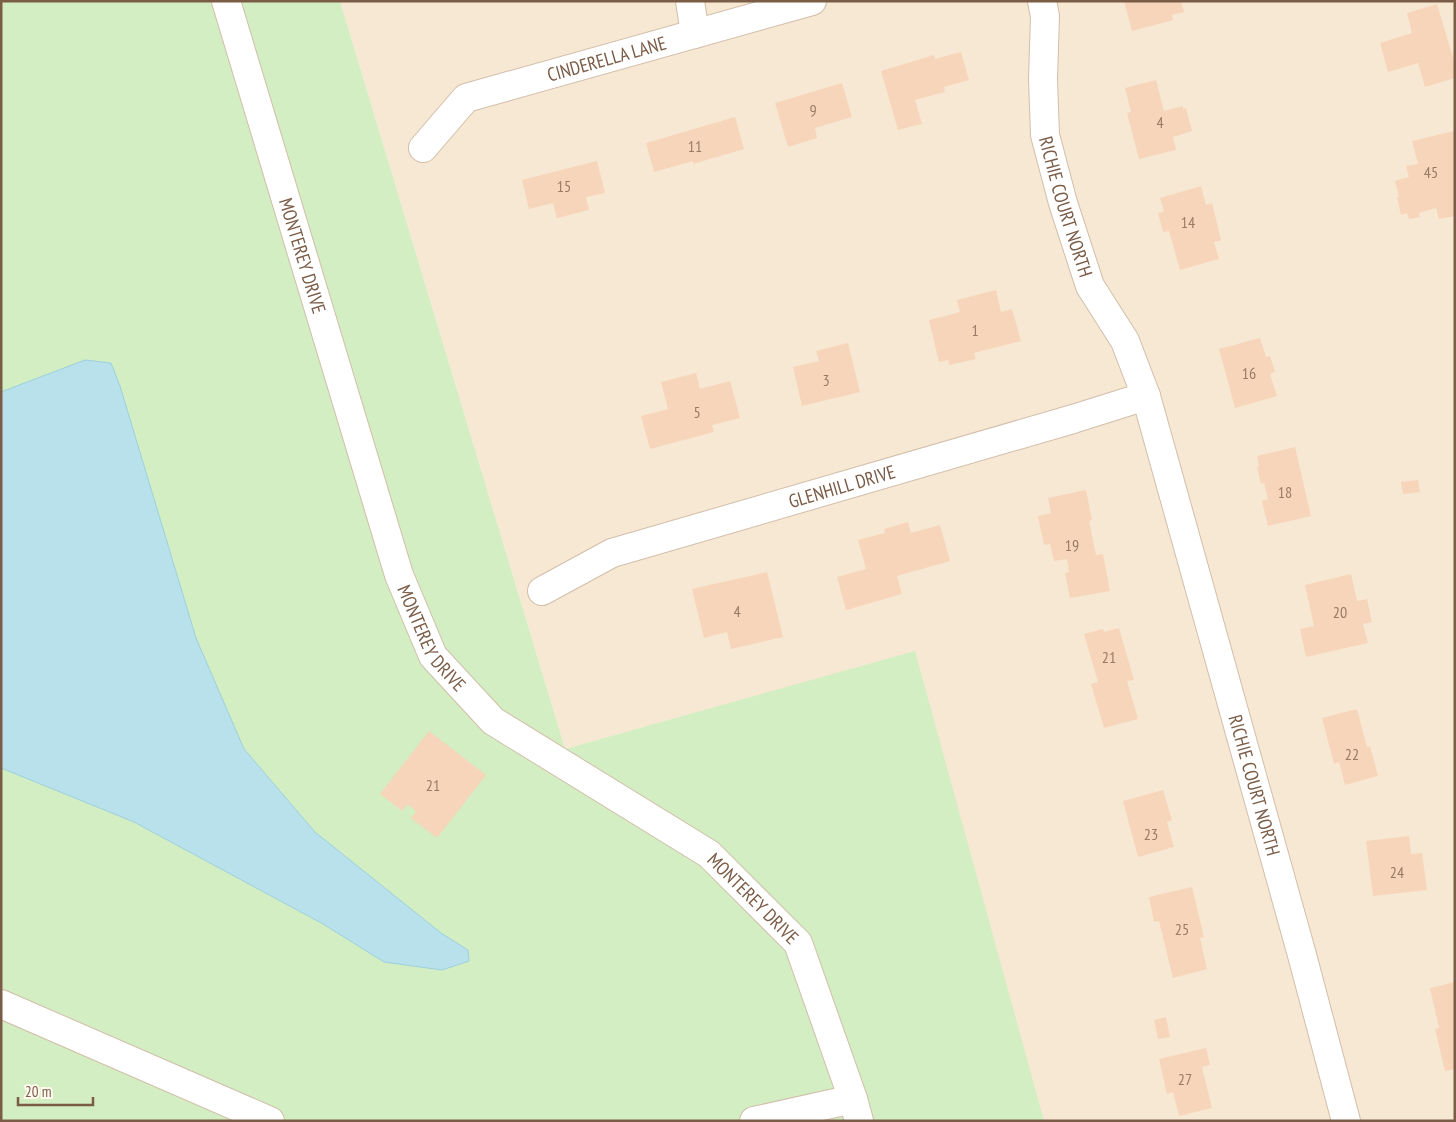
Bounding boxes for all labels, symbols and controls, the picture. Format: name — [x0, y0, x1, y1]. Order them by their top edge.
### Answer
street label: CINDERELLA LANE — [544, 30, 669, 87]
house number: 9 — [809, 100, 817, 120]
house number: 4 — [1156, 112, 1164, 132]
street label: RICHIE COURT NORTH — [1034, 134, 1098, 280]
house number: 11 — [688, 136, 702, 156]
house number: 45 — [1424, 162, 1438, 182]
house number: 15 — [557, 176, 571, 196]
street label: MONTEREY DRIVE — [274, 195, 331, 316]
house number: 14 — [1181, 212, 1195, 232]
house number: 1 — [971, 320, 979, 340]
house number: 16 — [1242, 363, 1256, 383]
house number: 3 — [822, 370, 830, 390]
house number: 5 — [693, 402, 701, 422]
street label: GLENHILL DRIVE — [786, 459, 898, 513]
house number: 18 — [1278, 482, 1292, 502]
house number: 19 — [1065, 535, 1079, 555]
street label: MONTEREY DRIVE — [392, 581, 471, 696]
house number: 4 — [733, 601, 741, 621]
house number: 20 — [1333, 602, 1347, 622]
house number: 21 — [1102, 647, 1116, 667]
street label: RICHIE COURT NORTH — [1223, 712, 1286, 858]
house number: 22 — [1345, 744, 1359, 764]
house number: 21 — [426, 775, 440, 795]
house number: 23 — [1144, 824, 1158, 844]
street label: MONTEREY DRIVE — [702, 847, 804, 949]
house number: 24 — [1390, 862, 1404, 882]
house number: 25 — [1175, 919, 1189, 939]
house number: 27 — [1178, 1069, 1192, 1089]
scale bar — [18, 1074, 92, 1106]
text: 20 m — [25, 1082, 51, 1101]

